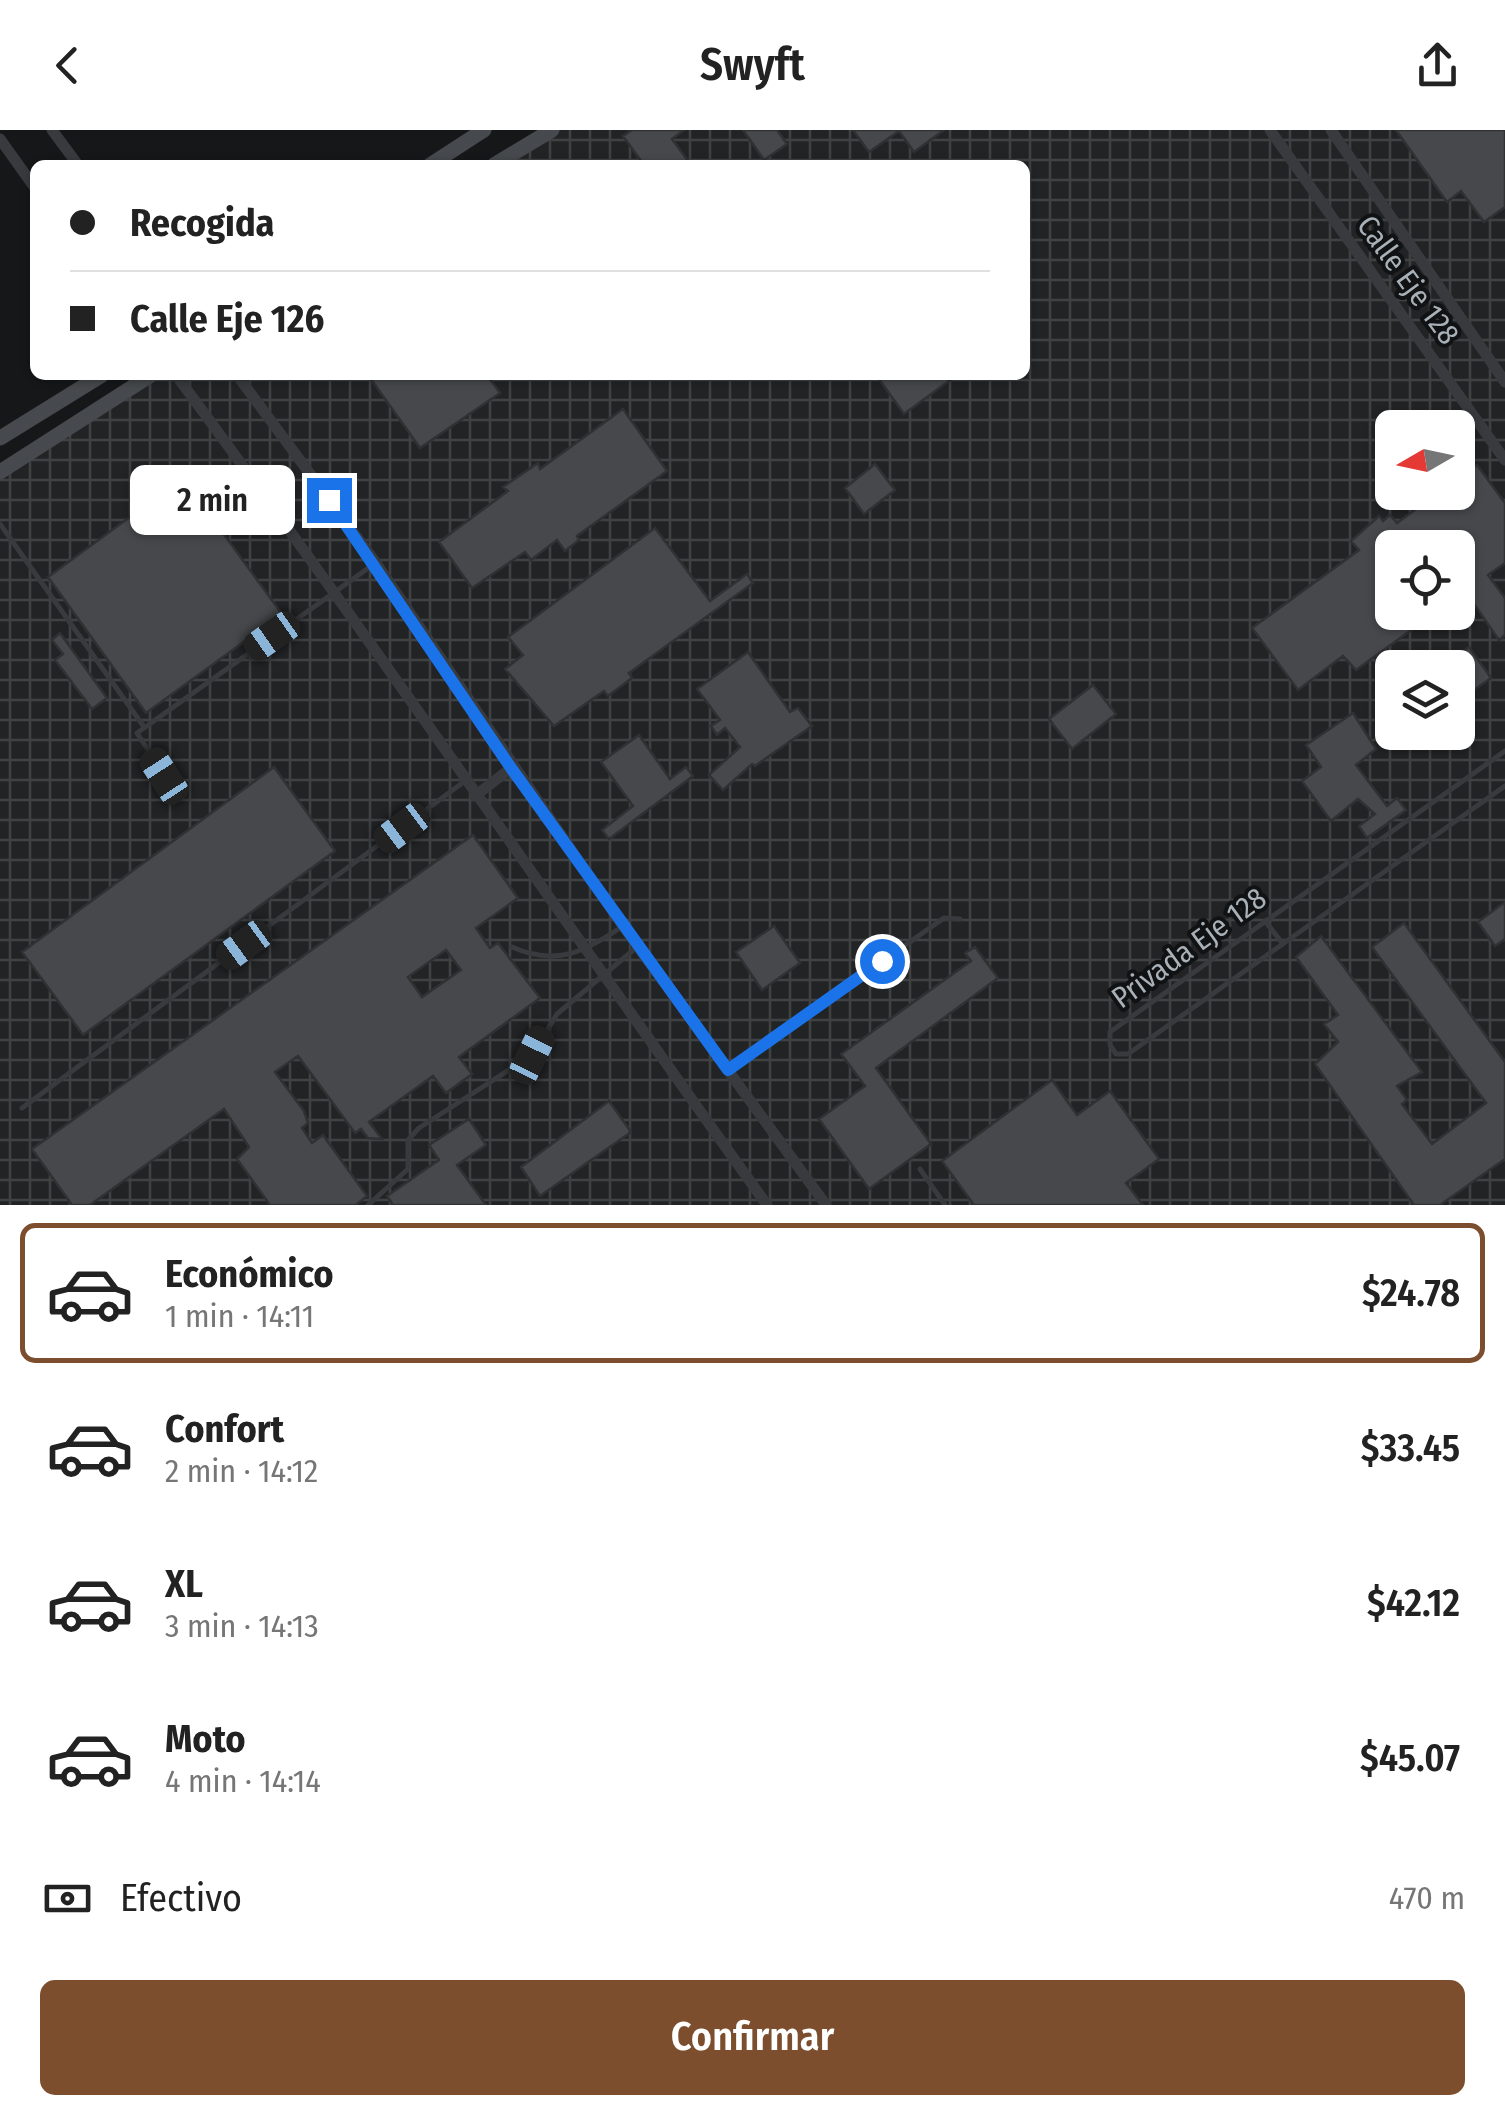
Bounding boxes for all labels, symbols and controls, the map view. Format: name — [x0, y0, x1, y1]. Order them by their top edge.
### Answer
icon: back — [40, 38, 95, 93]
text: Swyft — [700, 38, 805, 92]
icon: share — [1410, 38, 1465, 93]
text: Recogida — [130, 200, 274, 246]
street label: Calle Eje 128 — [1349, 209, 1467, 351]
text: Calle Eje 126 — [130, 296, 324, 342]
north arrow — [1375, 410, 1475, 510]
map controls — [1375, 410, 1475, 750]
callout: 2 min — [129, 465, 294, 535]
route end — [307, 478, 352, 523]
text: 2 min — [177, 481, 248, 519]
button: locate — [1375, 530, 1475, 630]
car — [239, 607, 305, 665]
button: layers — [1375, 650, 1475, 750]
car — [135, 743, 193, 809]
car — [369, 798, 435, 858]
street label: Privada Eje 128 — [1105, 880, 1273, 1016]
car — [211, 915, 277, 975]
route start — [860, 939, 905, 984]
car — [505, 1021, 559, 1089]
icon: car — [45, 1248, 135, 1338]
text: Económico — [165, 1251, 334, 1297]
text: $24.78 — [1362, 1270, 1460, 1316]
text: 1 min · 14:11 — [165, 1297, 314, 1335]
icon: car — [45, 1403, 135, 1493]
text: Confort — [165, 1406, 284, 1452]
text: $33.45 — [1361, 1425, 1460, 1471]
text: 2 min · 14:12 — [165, 1452, 318, 1490]
icon: car — [45, 1558, 135, 1648]
text: XL — [165, 1561, 203, 1607]
text: $42.12 — [1367, 1580, 1460, 1626]
text: 3 min · 14:13 — [165, 1607, 319, 1645]
icon: car — [45, 1713, 135, 1803]
text: Moto — [165, 1716, 246, 1762]
text: $45.07 — [1360, 1735, 1460, 1781]
text: 4 min · 14:14 — [165, 1762, 321, 1800]
icon: cash — [40, 1871, 95, 1926]
text: Efectivo — [120, 1875, 242, 1921]
text: 470 m — [1389, 1879, 1465, 1917]
button: Confirmar — [40, 1980, 1465, 2095]

